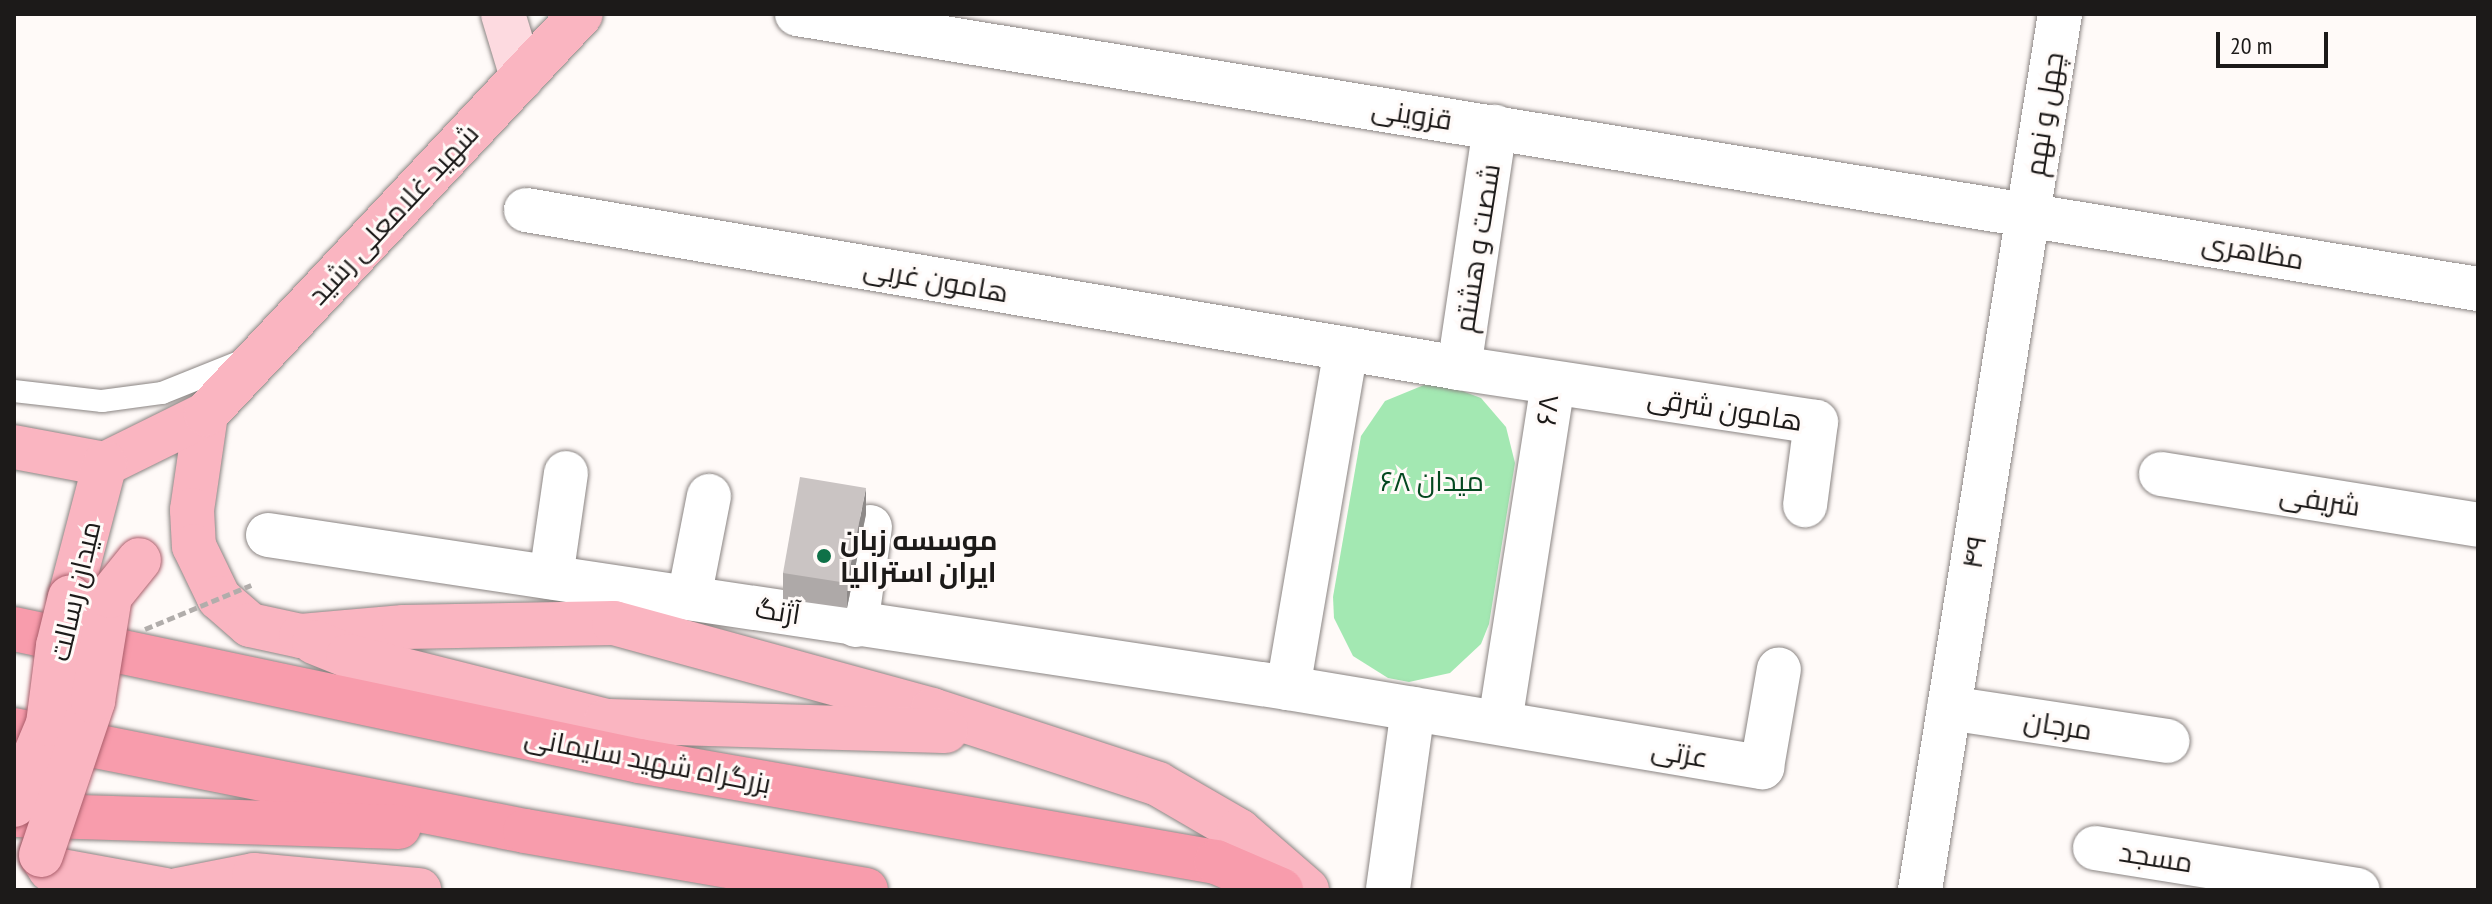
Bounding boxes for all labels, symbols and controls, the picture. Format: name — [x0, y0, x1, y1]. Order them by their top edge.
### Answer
scale bar — [2220, 16, 2332, 66]
text: 20 m — [2230, 30, 2272, 61]
street label: چهل و نهم — [2018, 50, 2070, 178]
street label: قزوینی — [1369, 91, 1455, 137]
street label: شهید غلامعلی رشید — [301, 117, 485, 311]
street label: شصت و هشتم — [1447, 161, 1507, 335]
street label: مظاهری — [2199, 226, 2307, 276]
street label: هامون غربی — [861, 251, 1011, 309]
street label: هامون شرقی — [1645, 380, 1805, 438]
street label: ۶۸ — [1529, 393, 1565, 427]
park label: میدان ۶۸ — [1380, 464, 1484, 498]
street label: شریفی — [2277, 477, 2363, 523]
street label: میدان رسالت — [43, 518, 107, 664]
place label: موسسه زبان ایران استرالیا — [840, 523, 998, 589]
street label: ۴۹ — [1955, 533, 1993, 571]
marker: موسسه زبان ایران استرالیا — [815, 547, 833, 565]
street label: آژنگ — [753, 591, 803, 631]
street label: مرجان — [2021, 703, 2095, 747]
street label: بزرگراه شهید سلیمانی — [522, 720, 774, 800]
street label: عزتی — [1649, 731, 1711, 775]
street label: مسجد — [2117, 835, 2195, 879]

